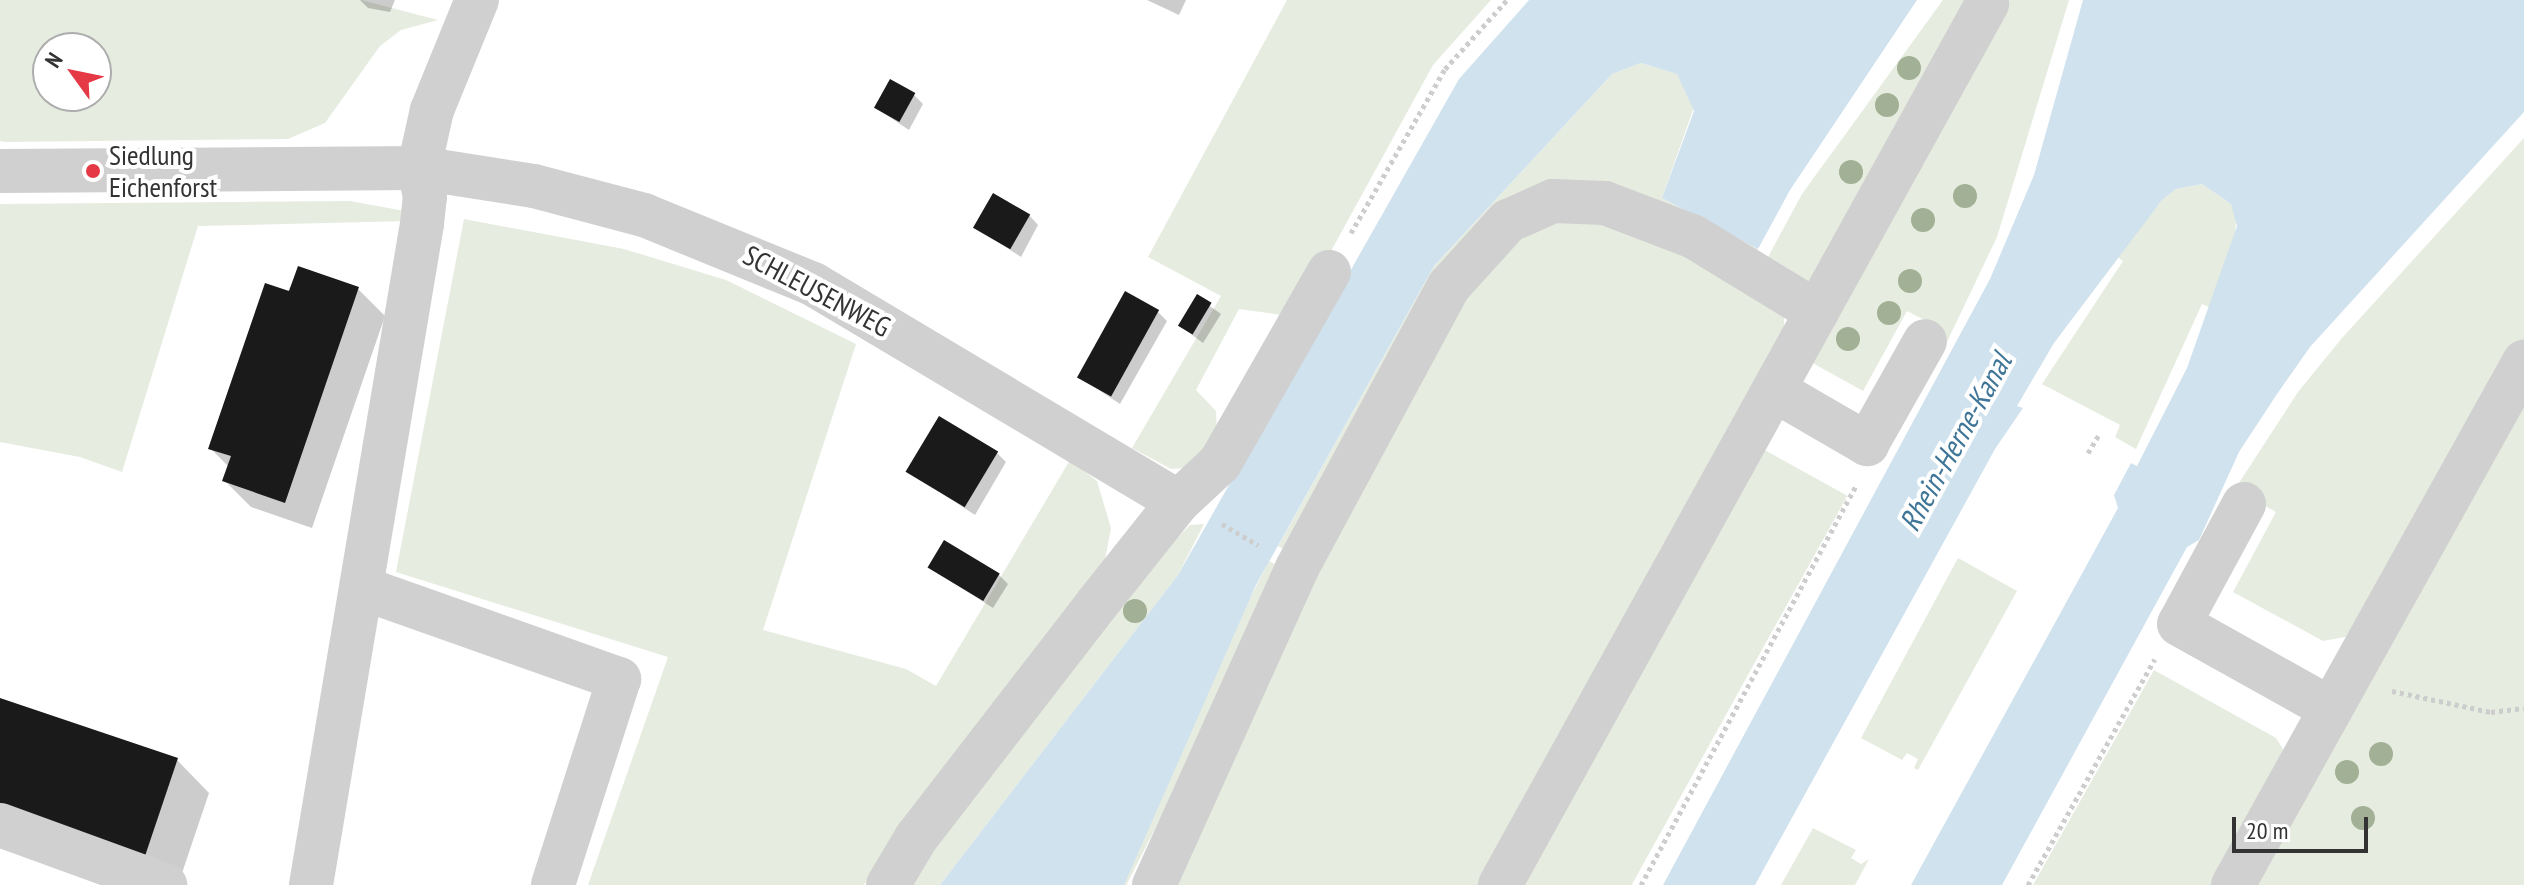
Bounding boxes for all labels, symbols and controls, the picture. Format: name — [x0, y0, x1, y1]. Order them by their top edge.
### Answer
north arrow — [32, 32, 112, 112]
text: N — [39, 47, 69, 73]
place label: Siedlung Eichenforst — [109, 138, 217, 204]
marker: Siedlung Eichenforst — [84, 162, 102, 180]
street label: SCHLEUSENWEG — [738, 238, 896, 344]
water label: Rhein-Herne-Kanal — [1891, 347, 2019, 537]
scale bar — [2236, 801, 2372, 851]
text: 20 m — [2246, 815, 2288, 846]

